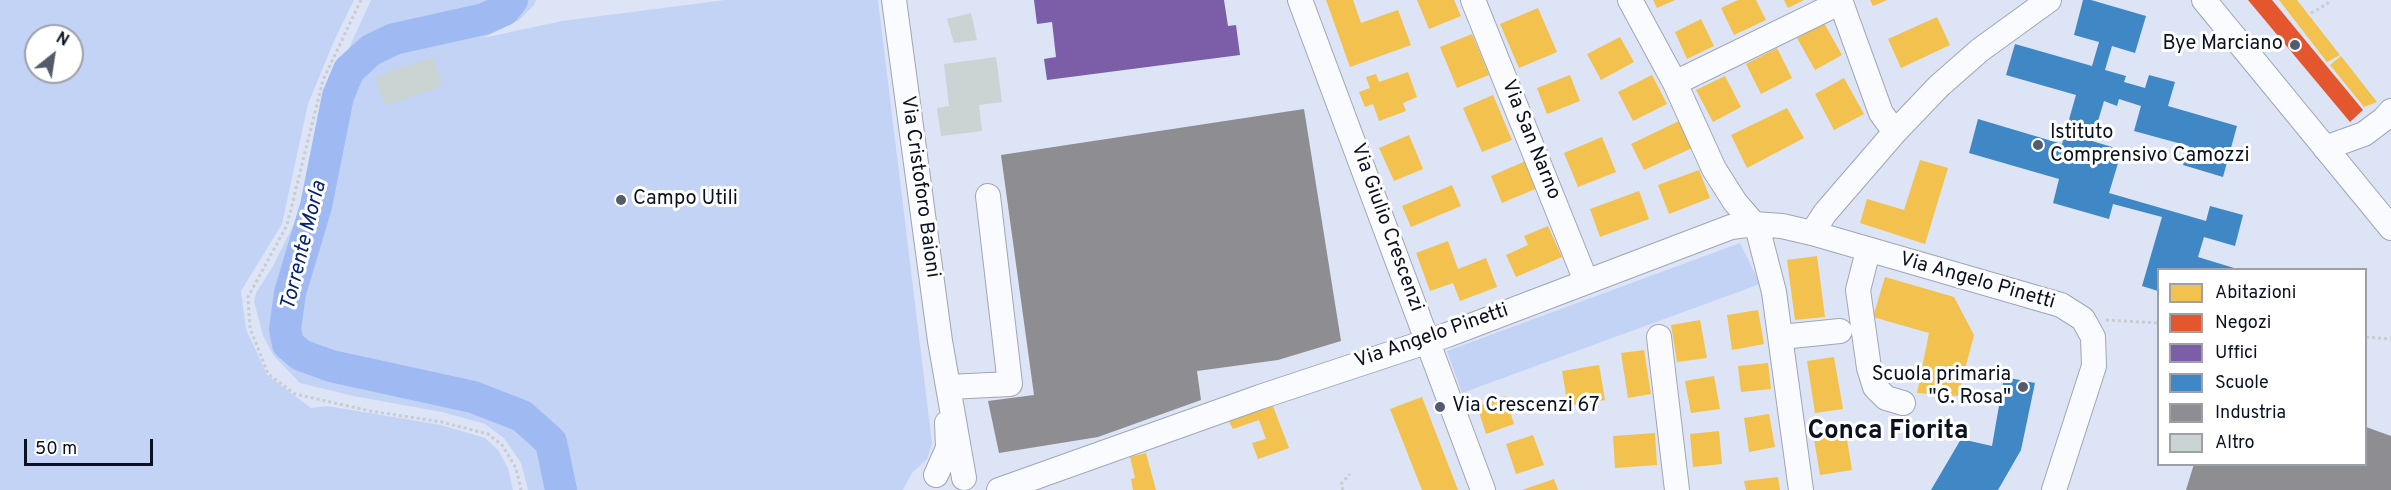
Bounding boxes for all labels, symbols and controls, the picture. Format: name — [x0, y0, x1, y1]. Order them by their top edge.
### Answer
north arrow — [24, 24, 84, 84]
text: N — [52, 29, 72, 52]
place label: Bye Marciano — [2162, 33, 2283, 57]
marker: Bye Marciano — [2288, 38, 2302, 52]
street label: Via San Narno — [1495, 77, 1565, 203]
street label: Via Cristoforo Baioni — [894, 95, 944, 279]
place label: Istituto Comprensivo Camozzi — [2050, 122, 2250, 169]
marker: Istituto Comprensivo Camozzi — [2031, 138, 2045, 152]
street label: Via Giulio Crescenzi — [1344, 141, 1428, 315]
water label: Torrente Morla — [277, 179, 333, 313]
place label: Campo Utili — [633, 188, 738, 212]
marker: Campo Utili — [614, 193, 628, 207]
street label: Via Angelo Pinetti — [1896, 248, 2058, 316]
legend — [2157, 268, 2367, 466]
text: Abitazioni — [2215, 282, 2296, 305]
street label: Via Angelo Pinetti — [1352, 299, 1512, 375]
text: Negozi — [2215, 312, 2271, 335]
text: Uffici — [2215, 342, 2258, 365]
place label: Scuola primaria "G. Rosa" — [1872, 364, 2011, 411]
text: Scuole — [2215, 372, 2269, 395]
marker: Scuola primaria "G. Rosa" — [2016, 380, 2030, 394]
place label: Via Crescenzi 67 — [1452, 395, 1600, 419]
marker: Via Crescenzi 67 — [1433, 400, 1447, 414]
text: Industria — [2215, 402, 2286, 425]
district label: Conca Fiorita — [1808, 417, 1968, 449]
scale bar — [27, 427, 156, 465]
text: Altro — [2215, 432, 2255, 455]
text: 50 m — [35, 438, 77, 461]

